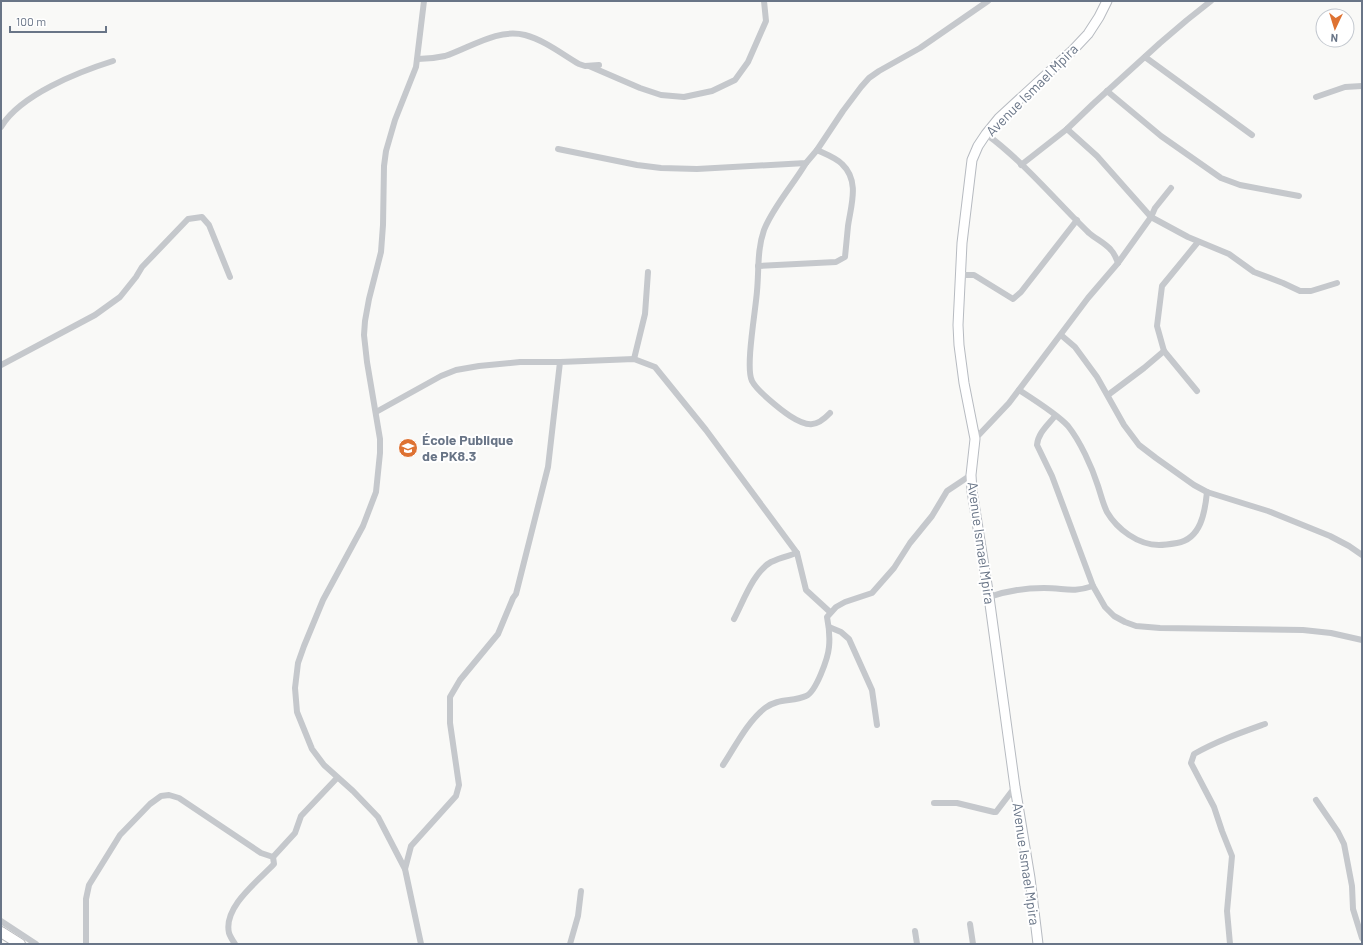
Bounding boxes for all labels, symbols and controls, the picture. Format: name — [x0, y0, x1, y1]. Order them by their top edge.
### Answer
scale bar — [10, 8, 106, 34]
north arrow — [1315, 8, 1355, 48]
text: 100 m — [16, 14, 46, 28]
text: N — [1330, 32, 1338, 45]
street label: Avenue Ismael Mpira — [982, 40, 1081, 139]
place label: École Publique de PK8.3 — [422, 431, 514, 464]
school or university icon: École Publique de PK8.3 — [397, 437, 419, 459]
street label: Avenue Ismael Mpira — [964, 481, 998, 605]
street label: Avenue Ismael Mpira — [1009, 802, 1043, 926]

